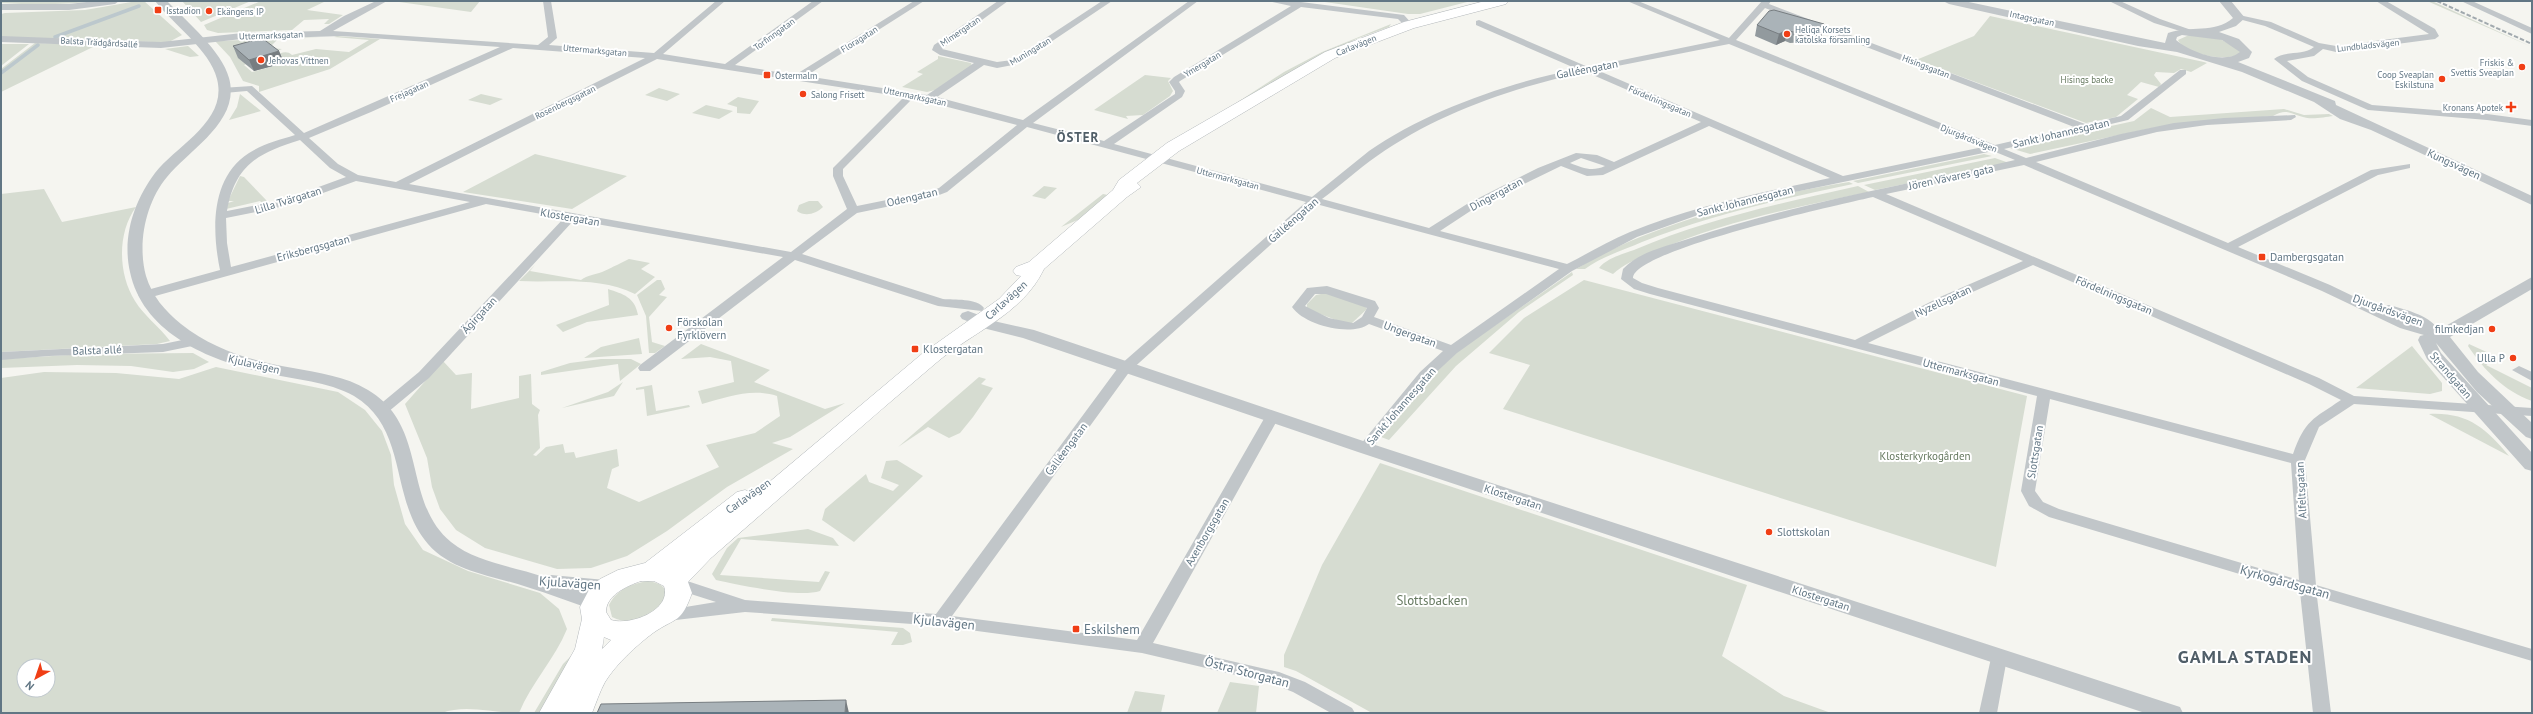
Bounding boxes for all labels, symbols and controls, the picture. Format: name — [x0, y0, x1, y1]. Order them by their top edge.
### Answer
marker: Isstadion — [153, 5, 163, 15]
place label: Isstadion — [166, 5, 201, 16]
marker: Ekängens IP — [204, 6, 214, 16]
place label: Ekängens IP — [217, 6, 264, 17]
street label: Intagsgatan — [2009, 8, 2055, 28]
street label: Mimergatan — [938, 13, 982, 48]
street label: Torfinngatan — [751, 15, 797, 53]
street label: Floragatan — [839, 23, 880, 55]
place label: Heliga Korsets katolska församling — [1795, 24, 1870, 45]
street label: Uttermarksgatan — [239, 28, 303, 42]
marker: Heliga Korsets katolska församling — [1782, 29, 1792, 39]
street label: Carlavägen — [1334, 32, 1378, 58]
street label: Balsta Trädgårdsallé — [60, 34, 138, 50]
street label: Muningatan — [1007, 34, 1053, 68]
street label: Lundbladsvägen — [2336, 36, 2400, 54]
street label: Uttermarksgatan — [563, 42, 628, 58]
street label: Ymergatan — [1182, 49, 1222, 79]
street label: Hisingsgatan — [1901, 52, 1951, 80]
marker: Jehovas Vittnen — [256, 55, 266, 65]
place label: Jehovas Vittnen — [268, 55, 329, 66]
street label: Galléengatan — [1555, 56, 1619, 82]
place label: Friskis & Svettis Sveaplan — [2451, 57, 2514, 78]
marker: Friskis & Svettis Sveaplan — [2517, 62, 2527, 72]
place label: Coop Sveaplan Eskilstuna — [2377, 69, 2434, 90]
marker: Östermalm — [762, 70, 772, 80]
place label: Östermalm — [775, 70, 817, 81]
park label: Hisings backe — [2061, 74, 2114, 85]
marker: Coop Sveaplan Eskilstuna — [2437, 74, 2447, 84]
street label: Frejagatan — [388, 78, 430, 104]
street label: Rosenbergsgatan — [533, 83, 597, 121]
street label: Fördelningsgatan — [1627, 83, 1693, 119]
street label: Uttermarksgatan — [882, 84, 948, 108]
marker: Salong Frisett — [798, 89, 808, 99]
place label: Salong Frisett — [811, 89, 864, 100]
place label: Kronans Apotek — [2443, 102, 2504, 113]
marker: Kronans Apotek — [2506, 102, 2516, 112]
street label: Sankt Johannesgatan — [2011, 115, 2111, 151]
street label: Djurgårdsvägen — [1939, 122, 1999, 154]
district label: ÖSTER — [1057, 129, 1099, 146]
street label: Kungsvägen — [2425, 146, 2483, 182]
street label: Jören Vävares gata — [1906, 161, 1995, 193]
street label: Uttermarksgatan — [1196, 164, 1260, 192]
street label: Dingergatan — [1467, 174, 1525, 214]
street label: Sankt Johannesgatan — [1695, 182, 1795, 220]
street label: Lilla Tvärgatan — [253, 183, 323, 217]
street label: Odengatan — [885, 184, 939, 210]
street label: Galléengatan — [1265, 194, 1321, 246]
street label: Klostergatan — [539, 205, 601, 229]
street label: Eriksbergsgatan — [275, 232, 351, 264]
place label: Dambergsgatan — [2270, 250, 2344, 264]
marker: Dambergsgatan — [2257, 252, 2267, 262]
street label: Fördelningsgatan — [2073, 273, 2155, 317]
street label: Carlavägen — [982, 277, 1030, 323]
street label: Nyzellsgatan — [1913, 282, 1973, 320]
street label: Djurgårdsvägen — [2351, 291, 2425, 329]
street label: Ägirgatan — [458, 294, 500, 336]
place label: Förskolan Fyrklövern — [677, 315, 726, 342]
street label: Ungergatan — [1382, 318, 1438, 350]
place label: filmkedjan — [2435, 322, 2484, 336]
marker: Förskolan Fyrklövern — [664, 323, 674, 333]
marker: filmkedjan — [2487, 324, 2497, 334]
street label: Balsta allé — [72, 342, 122, 358]
place label: Klostergatan — [923, 342, 983, 356]
marker: Klostergatan — [910, 344, 920, 354]
street label: Strandgatan — [2427, 349, 2475, 401]
street label: Kjulavägen — [227, 351, 281, 377]
place label: Ulla P — [2477, 351, 2505, 365]
marker: Ulla P — [2508, 353, 2518, 363]
street label: Uttermarksgatan — [1921, 355, 2001, 389]
street label: Sankt Johannesgatan — [1363, 364, 1439, 448]
street label: Galléengatan — [1042, 420, 1090, 478]
street label: Slottsgatan — [2024, 424, 2046, 480]
park label: Klosterkyrkogården — [1879, 449, 1971, 463]
street label: Alfeltsgatan — [2293, 461, 2309, 519]
street label: Carlavägen — [723, 475, 773, 517]
street label: Klostergatan — [1482, 481, 1544, 513]
street label: Axenborgsgatan — [1182, 496, 1232, 568]
place label: Slottskolan — [1777, 525, 1830, 539]
marker: Slottskolan — [1764, 527, 1774, 537]
street label: Kyrkogårdsgatan — [2238, 561, 2332, 603]
street label: Kjulavägen — [538, 572, 602, 594]
street label: Klostergatan — [1790, 582, 1852, 614]
park label: Slottsbacken — [1396, 592, 1468, 609]
street label: Kjulavägen — [912, 610, 976, 634]
place label: Eskilshem — [1084, 621, 1140, 638]
marker: Eskilshem — [1071, 624, 1081, 634]
district label: GAMLA STADEN — [2178, 645, 2312, 668]
street label: Östra Storgatan — [1203, 653, 1291, 691]
north arrow — [16, 658, 56, 698]
text: N — [22, 678, 37, 693]

